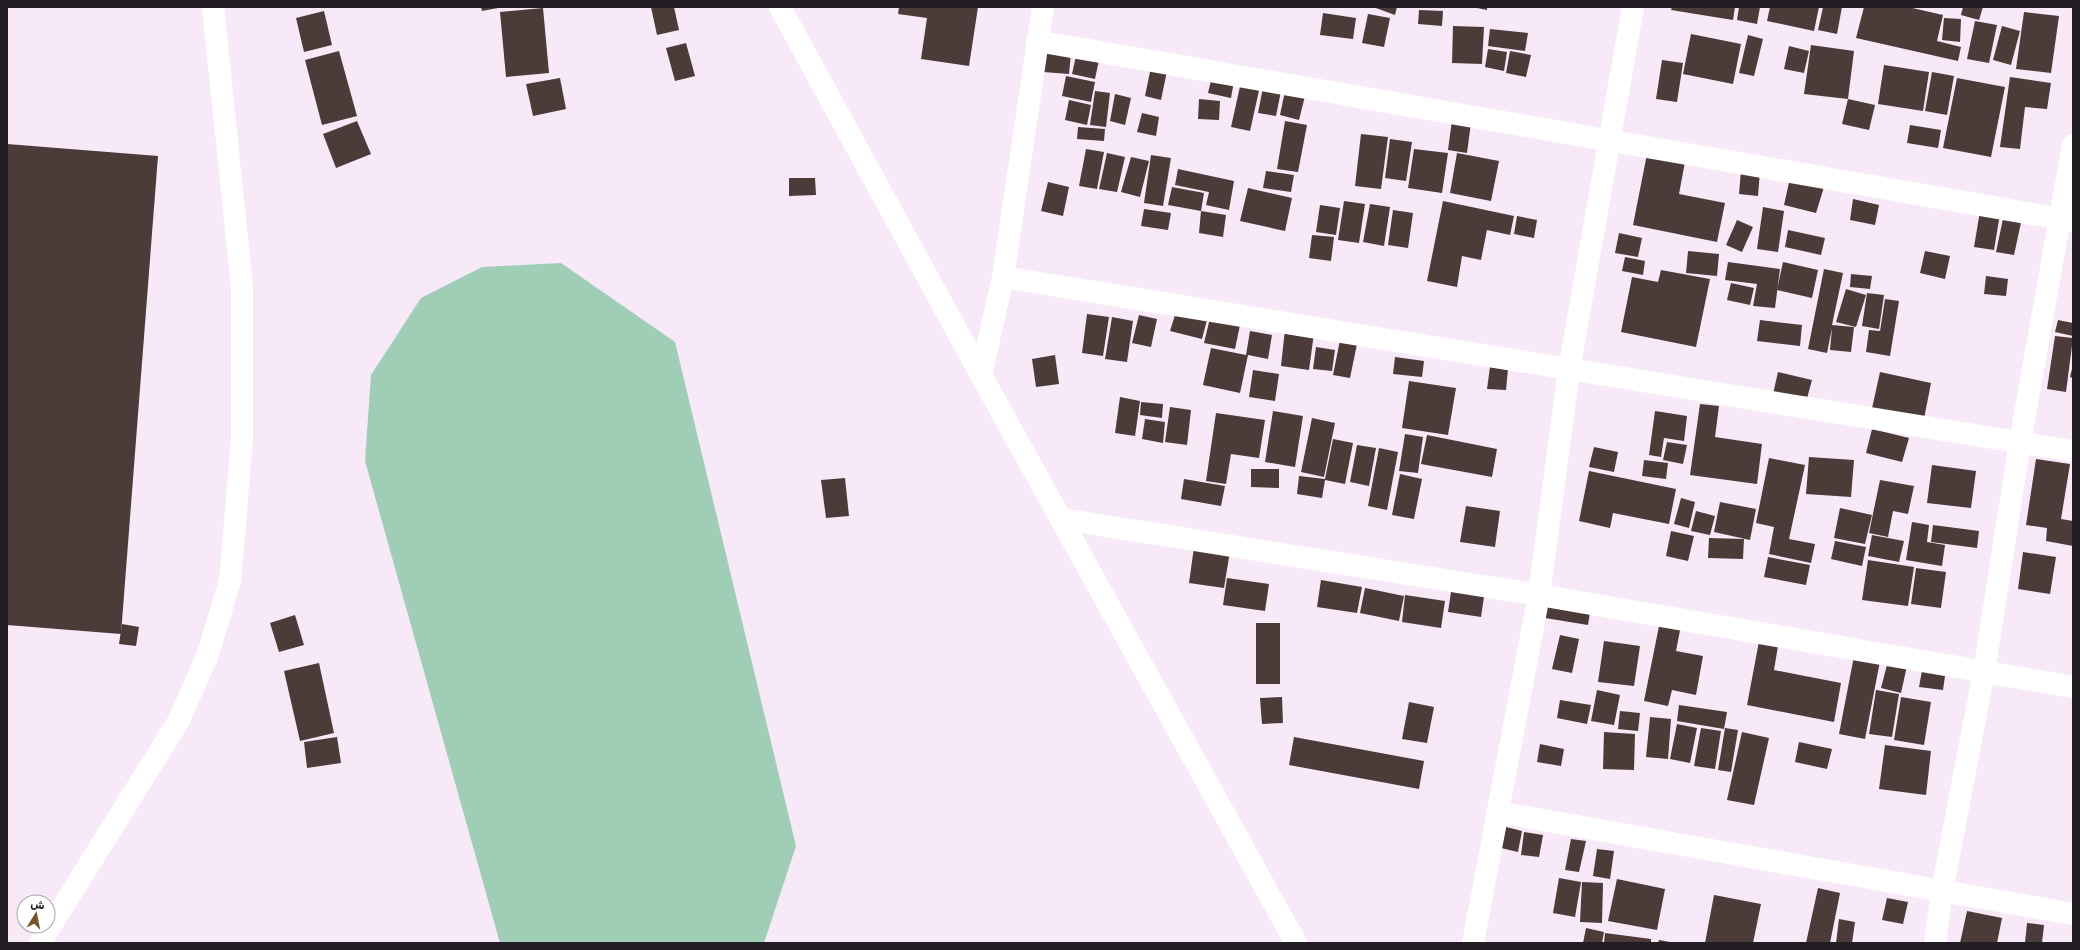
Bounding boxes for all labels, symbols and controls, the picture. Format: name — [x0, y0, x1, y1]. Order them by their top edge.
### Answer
north arrow — [16, 894, 56, 934]
text: ش — [30, 897, 46, 912]

